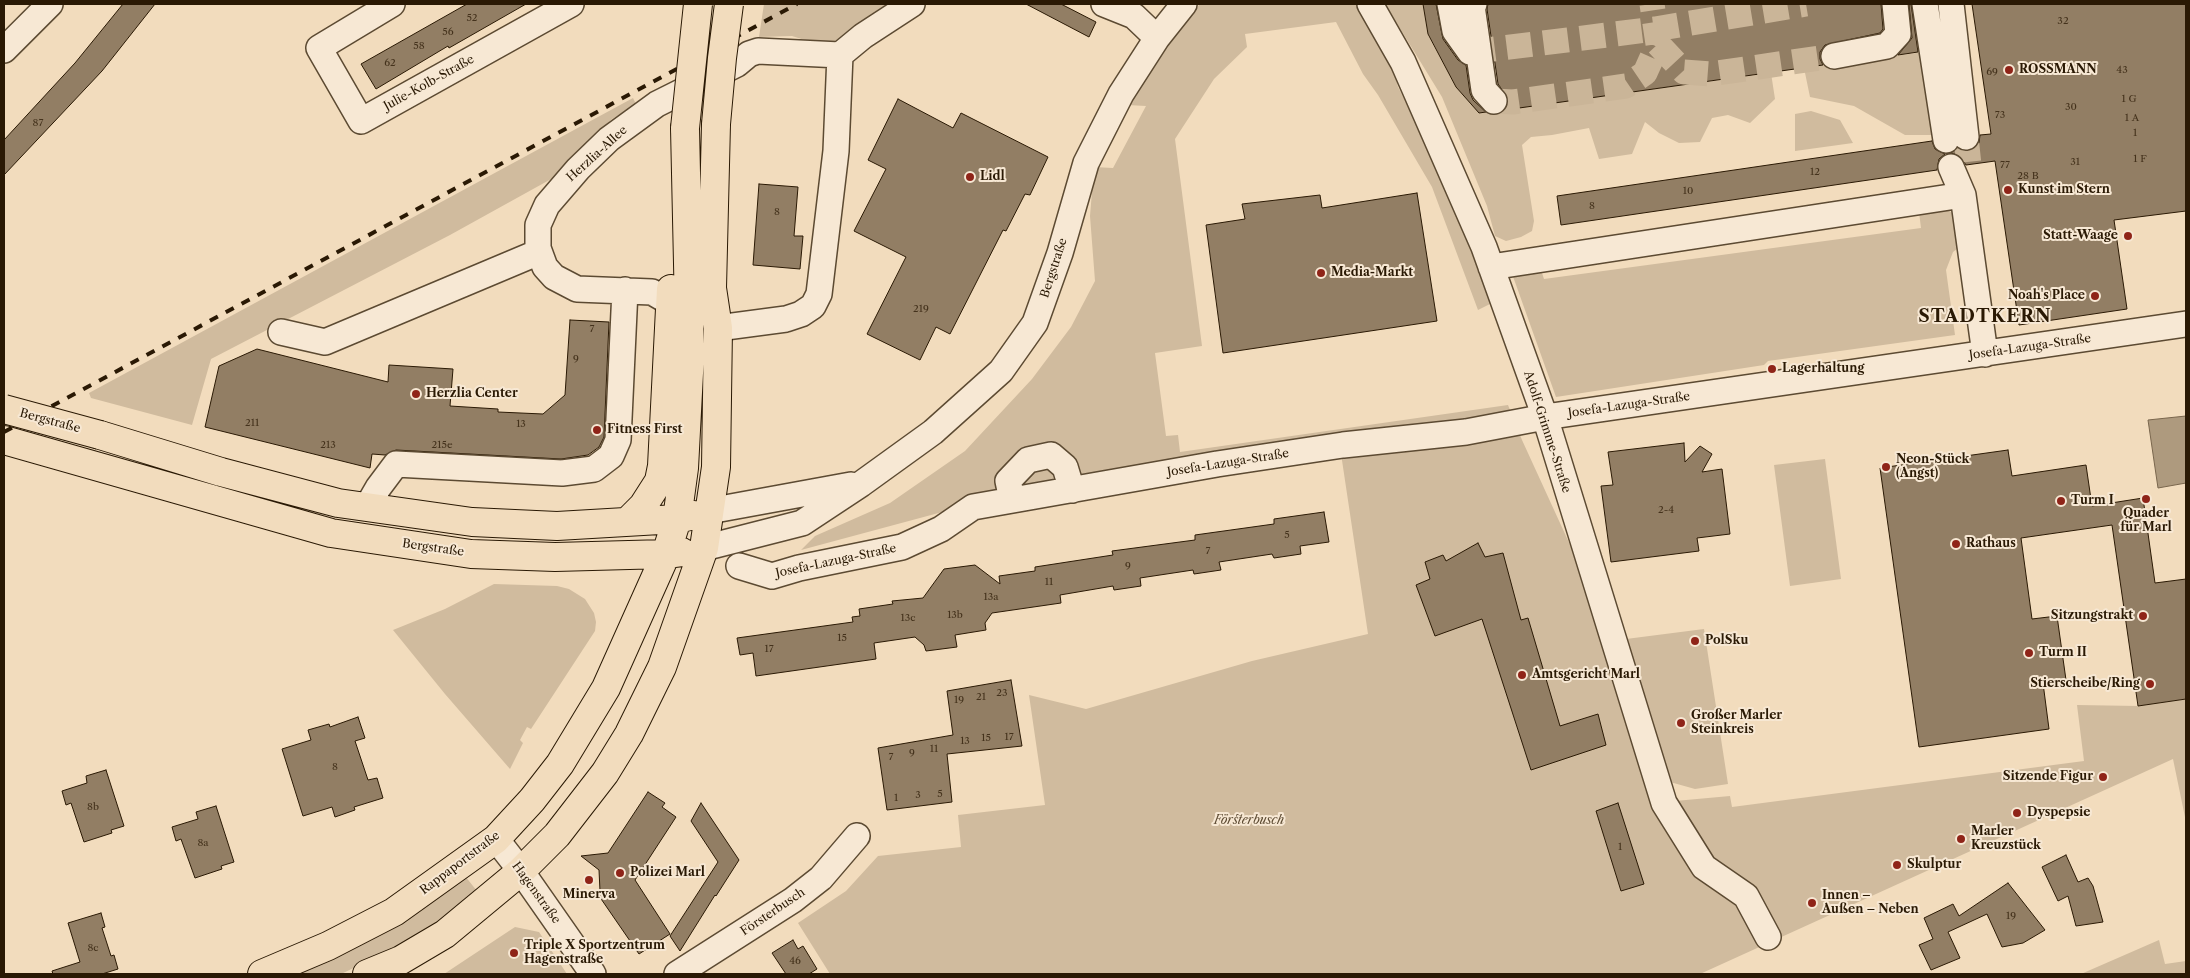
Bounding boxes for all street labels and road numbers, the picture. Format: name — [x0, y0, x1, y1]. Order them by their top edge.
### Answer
street label: Julie-Kolb-Straße — [381, 52, 477, 114]
street label: Herzlia-Allee — [564, 123, 630, 185]
street label: Bergstraße — [1038, 236, 1070, 300]
street label: Josefa-Lazuga-Straße — [1968, 331, 2092, 363]
street label: Adolf-Grimme-Straße — [1520, 369, 1574, 495]
street label: Josefa-Lazuga-Straße — [1567, 389, 1691, 421]
street label: Bergstraße — [18, 406, 82, 436]
street label: Josefa-Lazuga-Straße — [1166, 446, 1290, 480]
street label: Bergstraße — [401, 537, 465, 559]
street label: Josefa-Lazuga-Straße — [774, 541, 898, 581]
street label: Rappaportstraße — [417, 828, 503, 898]
street label: Hagenstraße — [509, 859, 563, 927]
street label: Försterbusch — [738, 885, 808, 939]

